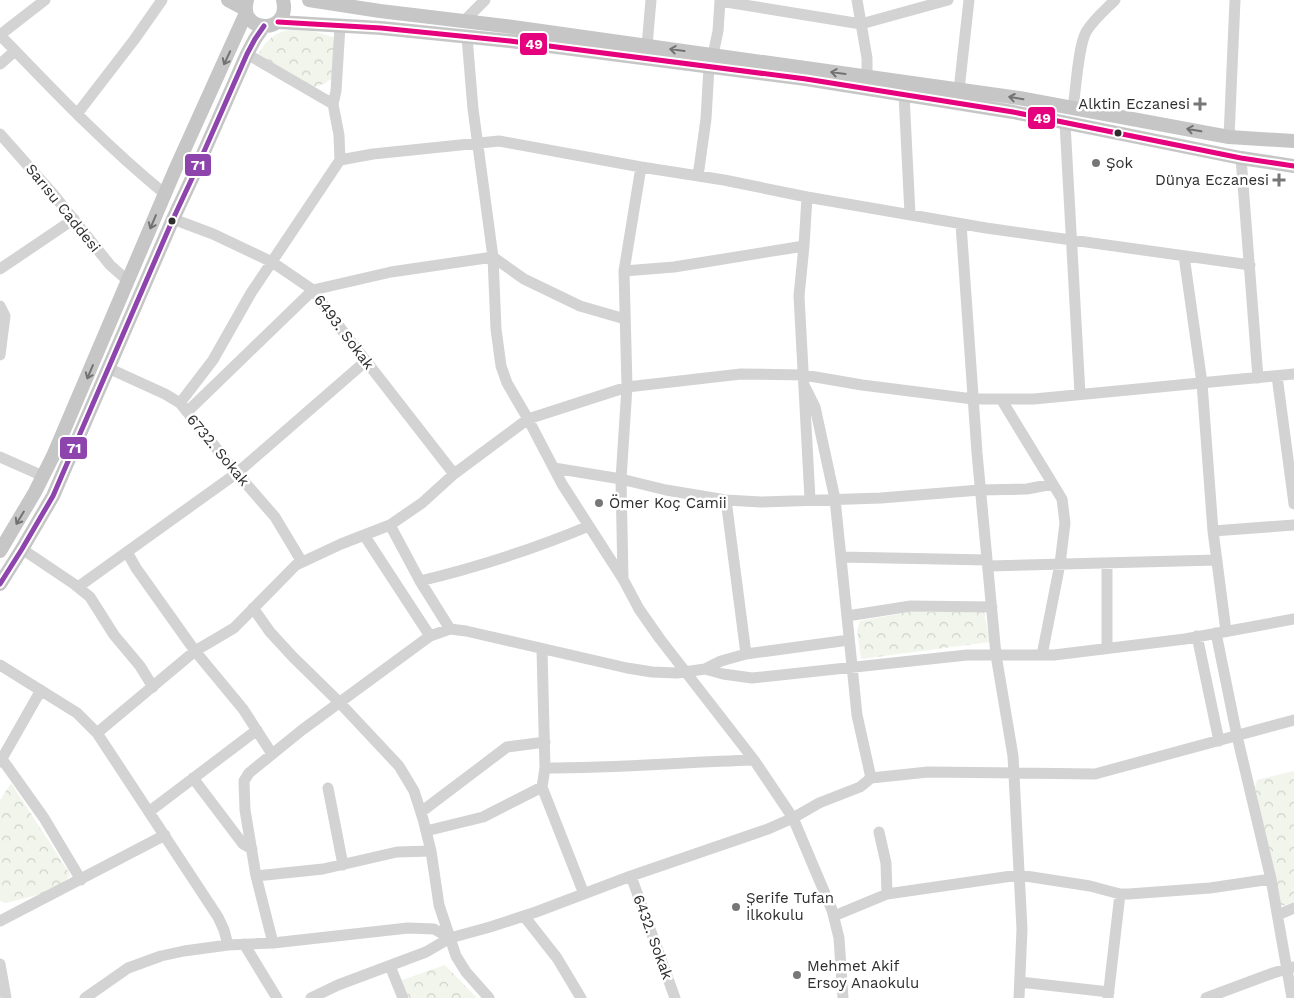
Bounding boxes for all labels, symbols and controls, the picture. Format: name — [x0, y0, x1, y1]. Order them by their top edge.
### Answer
line badge: 49 — [519, 32, 548, 56]
text: 49 — [525, 36, 543, 52]
one-way arrow — [670, 45, 686, 55]
one-way arrow — [221, 50, 231, 65]
one-way arrow — [831, 67, 847, 77]
one-way arrow — [1009, 92, 1025, 102]
place label: Alktin Eczanesi — [1078, 95, 1190, 113]
marker: Alktin Eczanesi — [1194, 98, 1206, 110]
line badge: 49 — [1027, 106, 1056, 130]
text: 49 — [1033, 110, 1051, 126]
one-way arrow — [1186, 125, 1202, 135]
unlabelled marker — [1113, 128, 1123, 138]
line badge: 71 — [184, 153, 212, 177]
place label: Şok — [1106, 154, 1134, 172]
text: 71 — [191, 157, 205, 173]
marker: Şok — [1090, 157, 1102, 169]
street label: Sarısu Caddesi — [22, 160, 104, 256]
place label: Dünya Eczanesi — [1155, 171, 1269, 189]
marker: Dünya Eczanesi — [1273, 174, 1285, 186]
one-way arrow — [148, 214, 157, 229]
unlabelled marker — [167, 216, 177, 226]
street label: 6493. Sokak — [310, 291, 378, 373]
one-way arrow — [84, 364, 94, 379]
street label: 6732. Sokak — [183, 411, 253, 490]
line badge: 71 — [59, 436, 88, 460]
text: 71 — [67, 440, 81, 456]
place label: Ömer Koç Camii — [609, 494, 727, 512]
marker: Ömer Koç Camii — [593, 497, 605, 509]
one-way arrow — [14, 511, 24, 525]
place label: Şerife Tufan İlkokulu — [746, 889, 834, 924]
street label: 6432. Sokak — [629, 892, 677, 982]
marker: Şerife Tufan İlkokulu — [730, 901, 742, 913]
place label: Mehmet Akif Ersoy Anaokulu — [807, 957, 919, 992]
marker: Mehmet Akif Ersoy Anaokulu — [791, 969, 803, 981]

